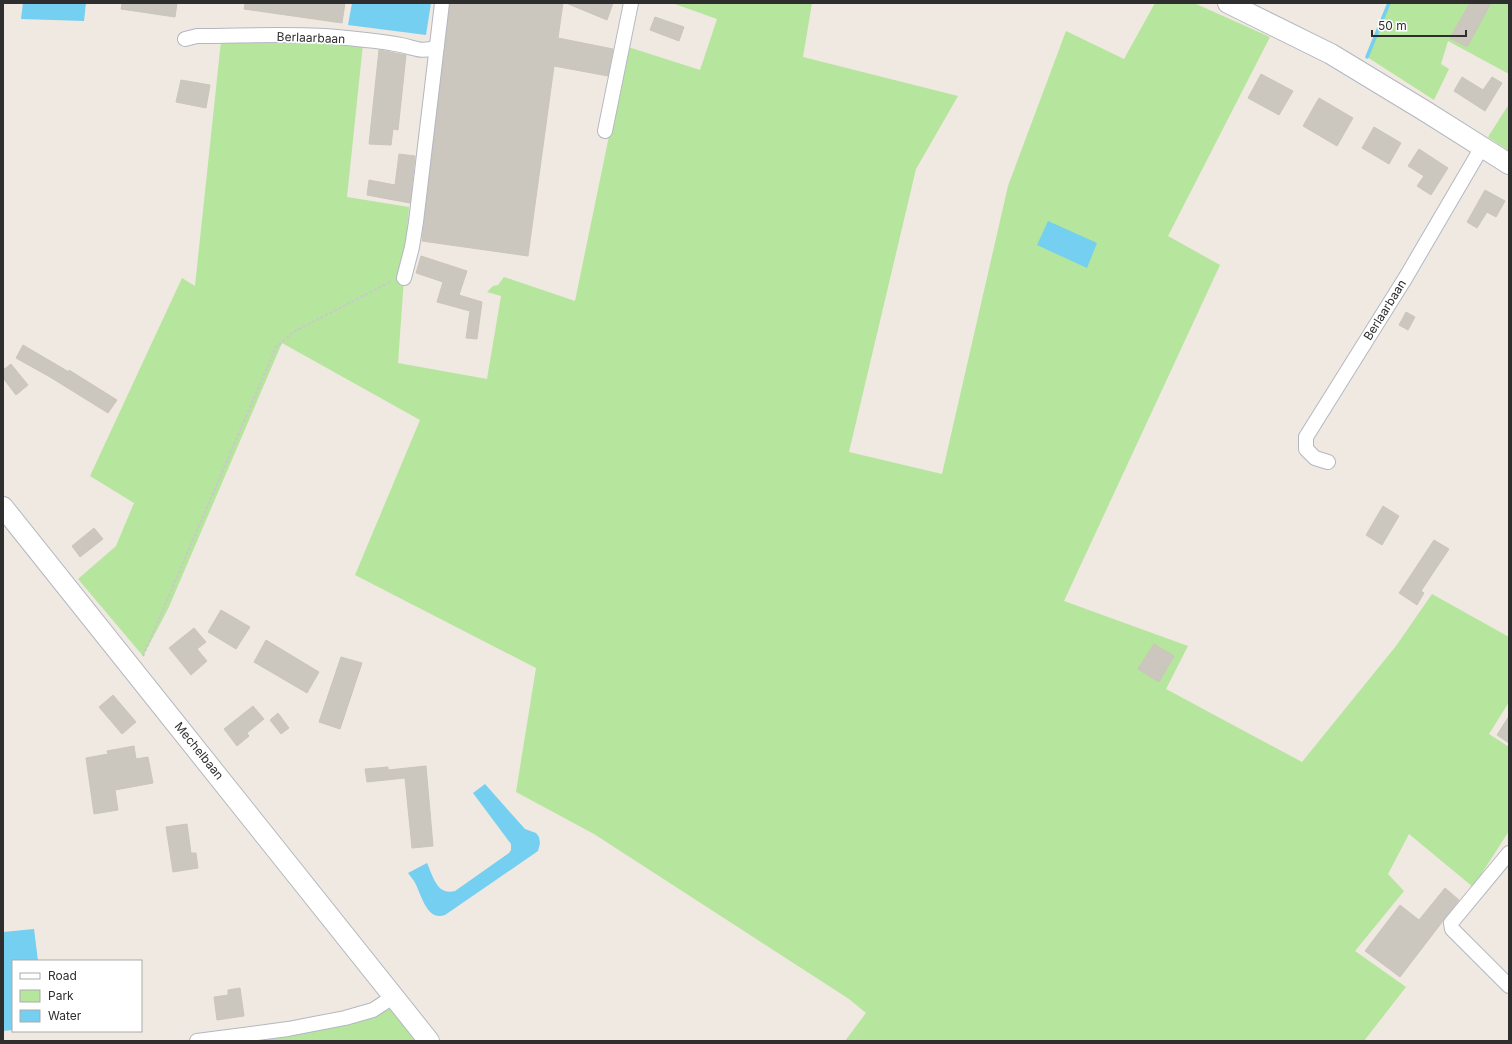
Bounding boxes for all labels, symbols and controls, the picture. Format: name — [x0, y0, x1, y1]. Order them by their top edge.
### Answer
scale bar — [1372, 12, 1466, 38]
text: 50 m — [1378, 18, 1407, 33]
street label: Berlaarbaan — [276, 29, 346, 46]
street label: Berlaarbaan — [1360, 277, 1409, 343]
street label: Mechelbaan — [172, 719, 227, 783]
legend — [12, 960, 142, 1032]
text: Road — [48, 968, 77, 983]
text: Park — [48, 988, 74, 1003]
text: Water — [48, 1008, 82, 1023]

